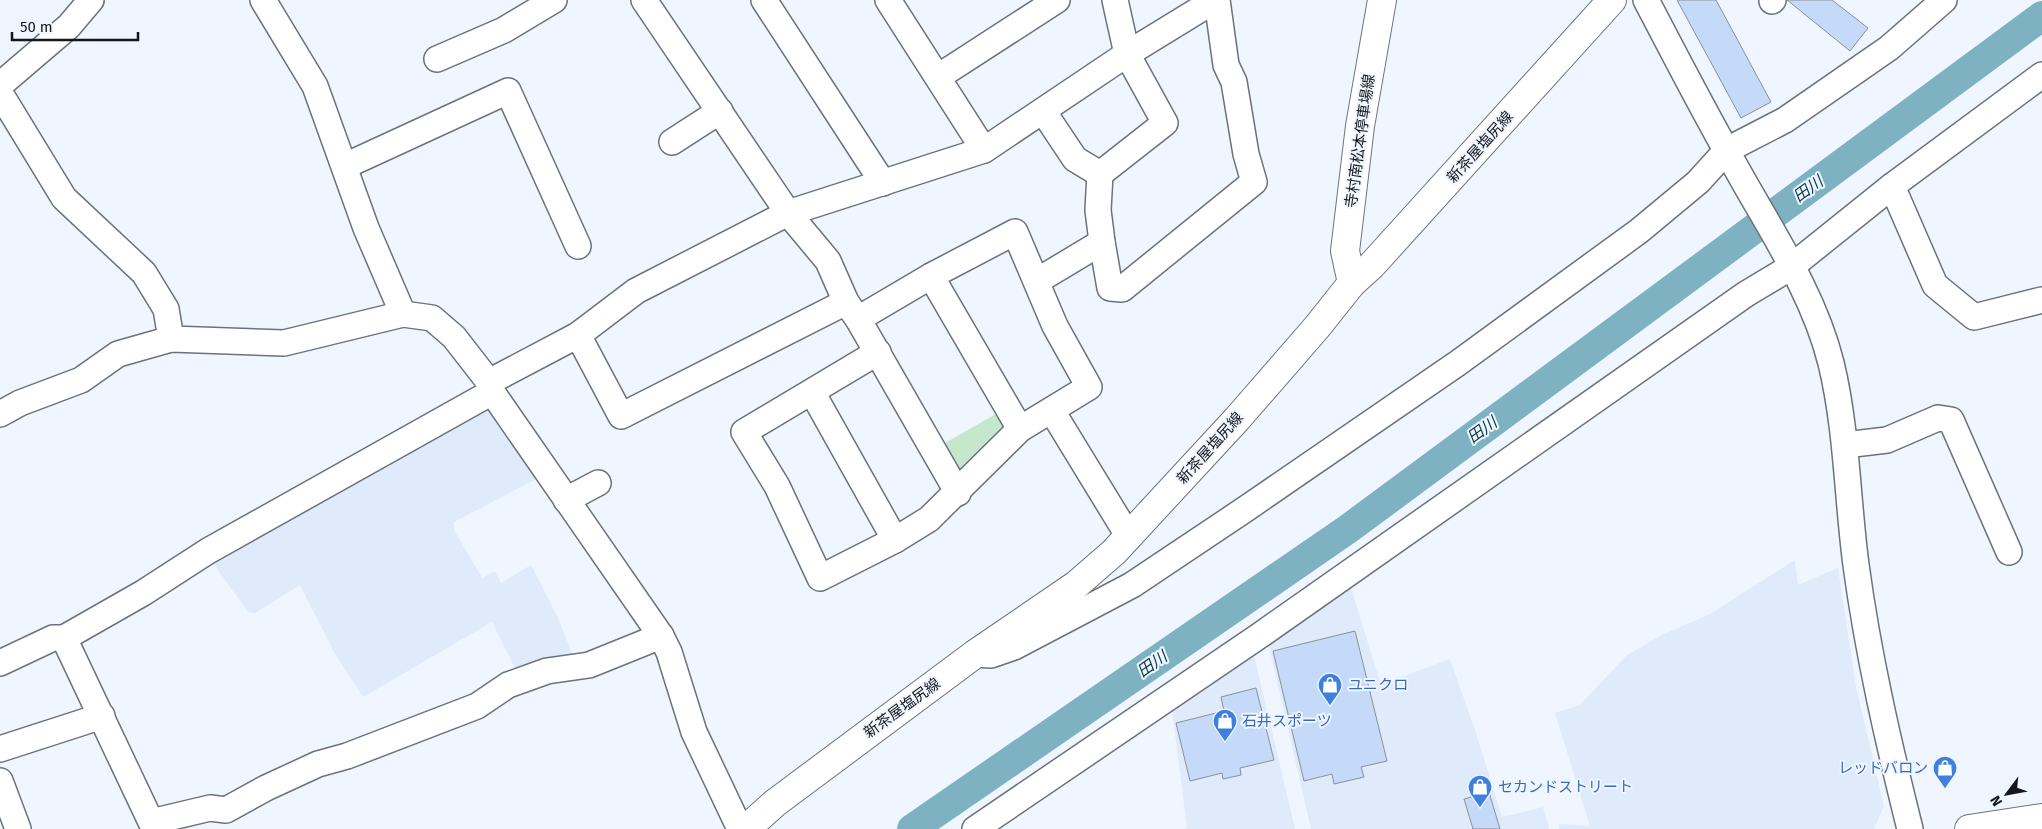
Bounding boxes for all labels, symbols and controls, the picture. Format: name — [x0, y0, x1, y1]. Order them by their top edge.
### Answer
scale bar — [12, 10, 139, 42]
text: 50 m — [20, 18, 53, 36]
street label: 寺村南松本停車場線 — [1342, 73, 1378, 209]
street label: 新茶屋塩尻線 — [1443, 108, 1517, 186]
water label: 田川 — [1789, 171, 1828, 206]
street label: 新茶屋塩尻線 — [1173, 409, 1247, 487]
water label: 田川 — [1463, 412, 1502, 447]
water label: 田川 — [1133, 646, 1172, 681]
shop icon: ユニクロ — [1317, 672, 1343, 706]
street label: 新茶屋塩尻線 — [860, 674, 944, 742]
place label: ユニクロ — [1348, 676, 1408, 694]
shop icon: 石井スポーツ — [1212, 708, 1238, 742]
place label: 石井スポーツ — [1242, 712, 1332, 730]
shop icon: レッドバロン — [1932, 755, 1958, 789]
place label: レッドバロン — [1838, 759, 1928, 777]
north arrow — [1982, 769, 2032, 819]
shop icon: セカンドストリート — [1467, 774, 1493, 808]
place label: セカンドストリート — [1498, 778, 1633, 796]
text: N — [1987, 792, 2006, 809]

